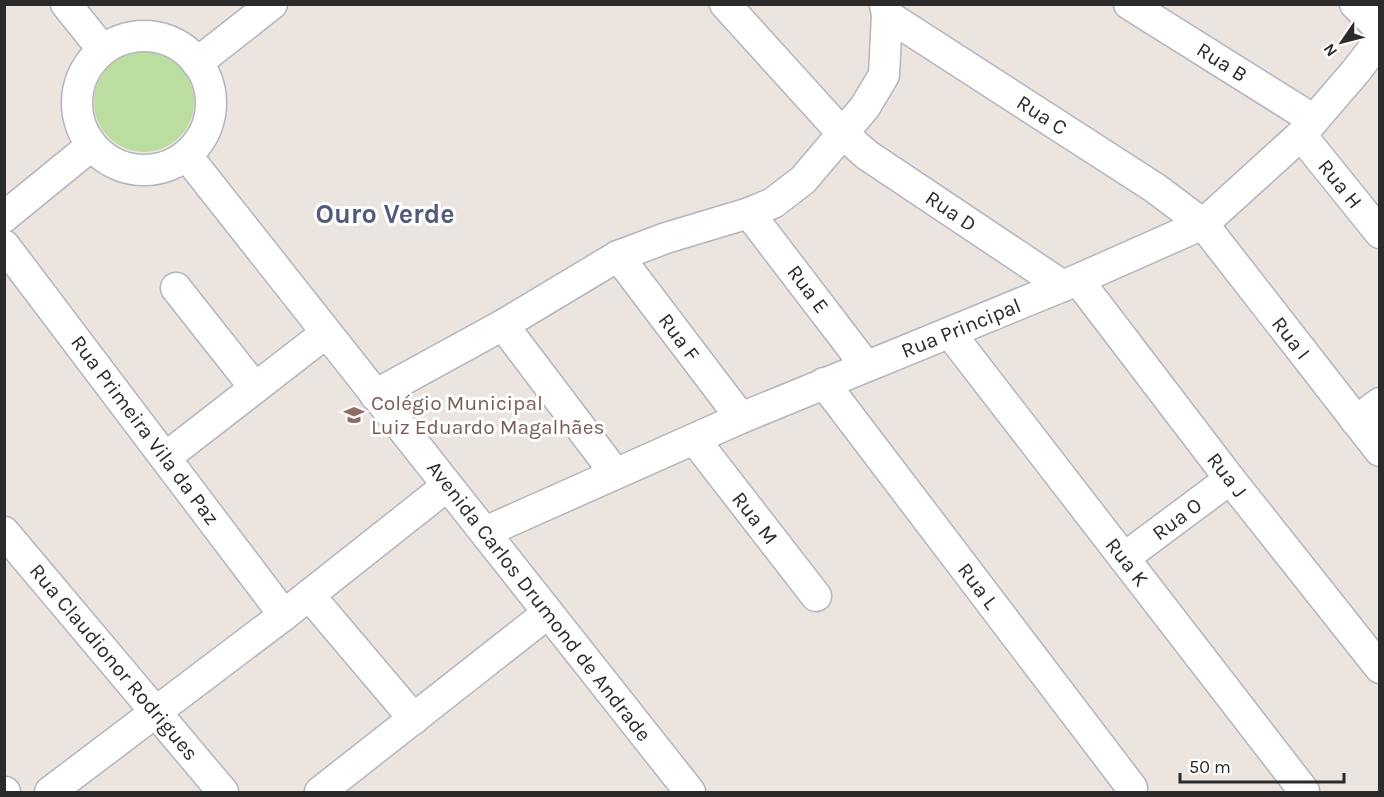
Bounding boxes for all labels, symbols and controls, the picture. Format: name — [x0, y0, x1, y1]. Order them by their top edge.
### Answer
north arrow — [1312, 12, 1372, 72]
street label: Rua B — [1192, 37, 1252, 87]
text: N — [1319, 40, 1341, 60]
street label: Rua C — [1012, 90, 1072, 140]
street label: Rua H — [1313, 155, 1367, 213]
street label: Rua D — [921, 185, 981, 237]
district label: Ouro Verde — [315, 198, 455, 230]
street label: Rua E — [782, 260, 834, 318]
street label: Rua Principal — [898, 293, 1024, 363]
street label: Rua F — [653, 309, 705, 365]
street label: Rua I — [1267, 312, 1315, 364]
street label: Rua Primeira Vila da Paz — [66, 331, 224, 529]
place label: Colégio Municipal Luiz Eduardo Magalhães — [371, 391, 604, 439]
school or university icon: Colégio Municipal Luiz Eduardo Magalhães — [342, 403, 366, 427]
street label: Rua J — [1202, 448, 1252, 502]
street label: Avenida Carlos Drumond de Andrade — [422, 456, 656, 746]
street label: Rua M — [727, 487, 783, 549]
street label: Rua O — [1148, 493, 1206, 545]
street label: Rua K — [1101, 533, 1153, 591]
street label: Rua L — [953, 558, 1003, 614]
street label: Rua Claudionor Rodrigues — [25, 559, 203, 765]
scale bar — [1180, 746, 1344, 784]
text: 50 m — [1189, 756, 1231, 778]

